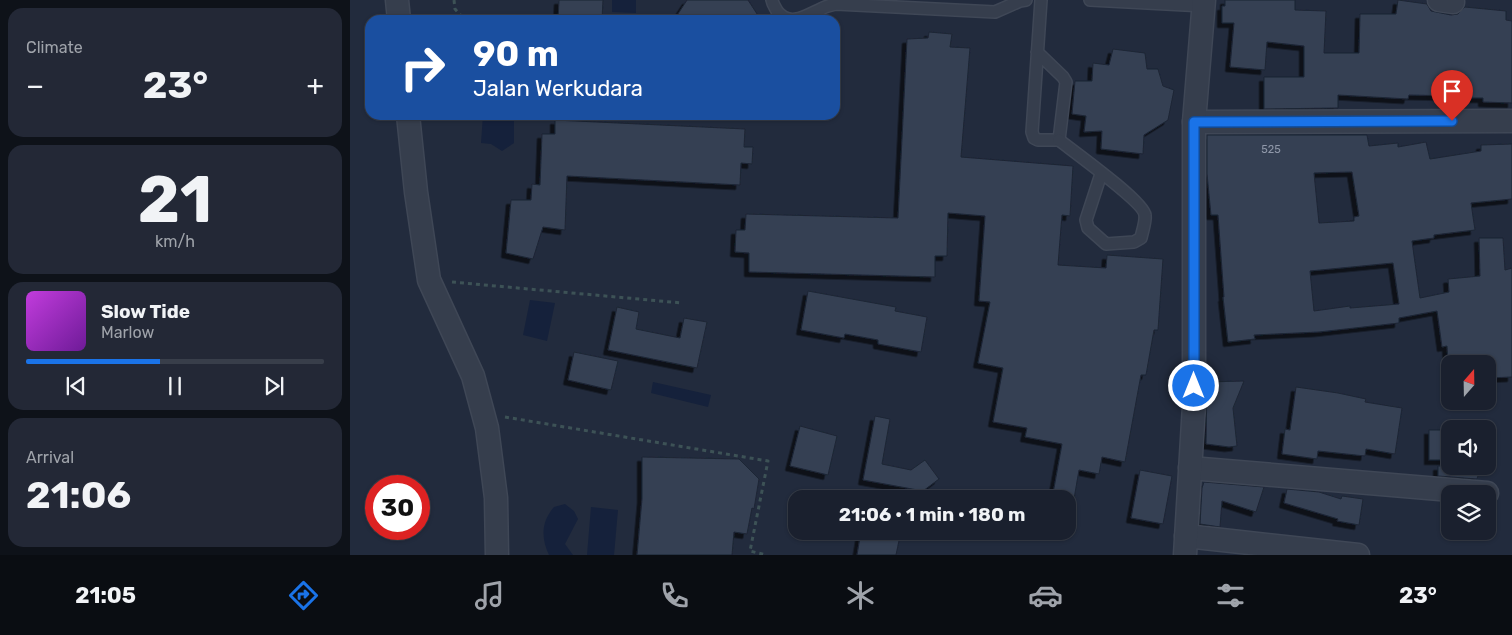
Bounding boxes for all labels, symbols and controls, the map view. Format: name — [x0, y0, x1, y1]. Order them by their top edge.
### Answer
text: 90 m — [473, 33, 559, 75]
icon: right — [390, 35, 455, 100]
text: Climate — [26, 38, 83, 57]
text: 23° — [143, 62, 208, 108]
text: − — [26, 69, 44, 102]
text: + — [307, 69, 324, 102]
pin — [1431, 70, 1473, 121]
text: Jalan Werkudara — [473, 75, 643, 102]
icon: arrive — [1438, 77, 1466, 105]
house number: 525 — [1261, 143, 1281, 156]
text: 21 — [138, 161, 212, 238]
text: km/h — [155, 232, 195, 251]
text: Slow Tide — [101, 300, 190, 323]
text: Marlow — [101, 323, 154, 342]
north arrow — [1441, 355, 1496, 410]
map controls — [1441, 355, 1496, 540]
position arrow — [1167, 359, 1219, 411]
icon: previous — [62, 372, 90, 400]
icon: pause — [161, 372, 189, 400]
icon: next — [260, 372, 288, 400]
button: sound — [1441, 420, 1496, 475]
text: Arrival — [26, 448, 74, 467]
text: 21:06 — [26, 472, 131, 518]
speed limit sign: 30 — [365, 475, 430, 540]
button: layers — [1441, 485, 1496, 540]
text: 21:06 · 1 min · 180 m — [839, 503, 1025, 526]
icon: directions — [286, 578, 321, 613]
icon: music — [472, 578, 507, 613]
icon: phone — [657, 578, 692, 613]
icon: climate — [843, 578, 878, 613]
icon: car — [1028, 578, 1063, 613]
icon: filters — [1213, 578, 1248, 613]
text: 21:05 — [75, 582, 136, 609]
text: 23° — [1399, 582, 1437, 609]

